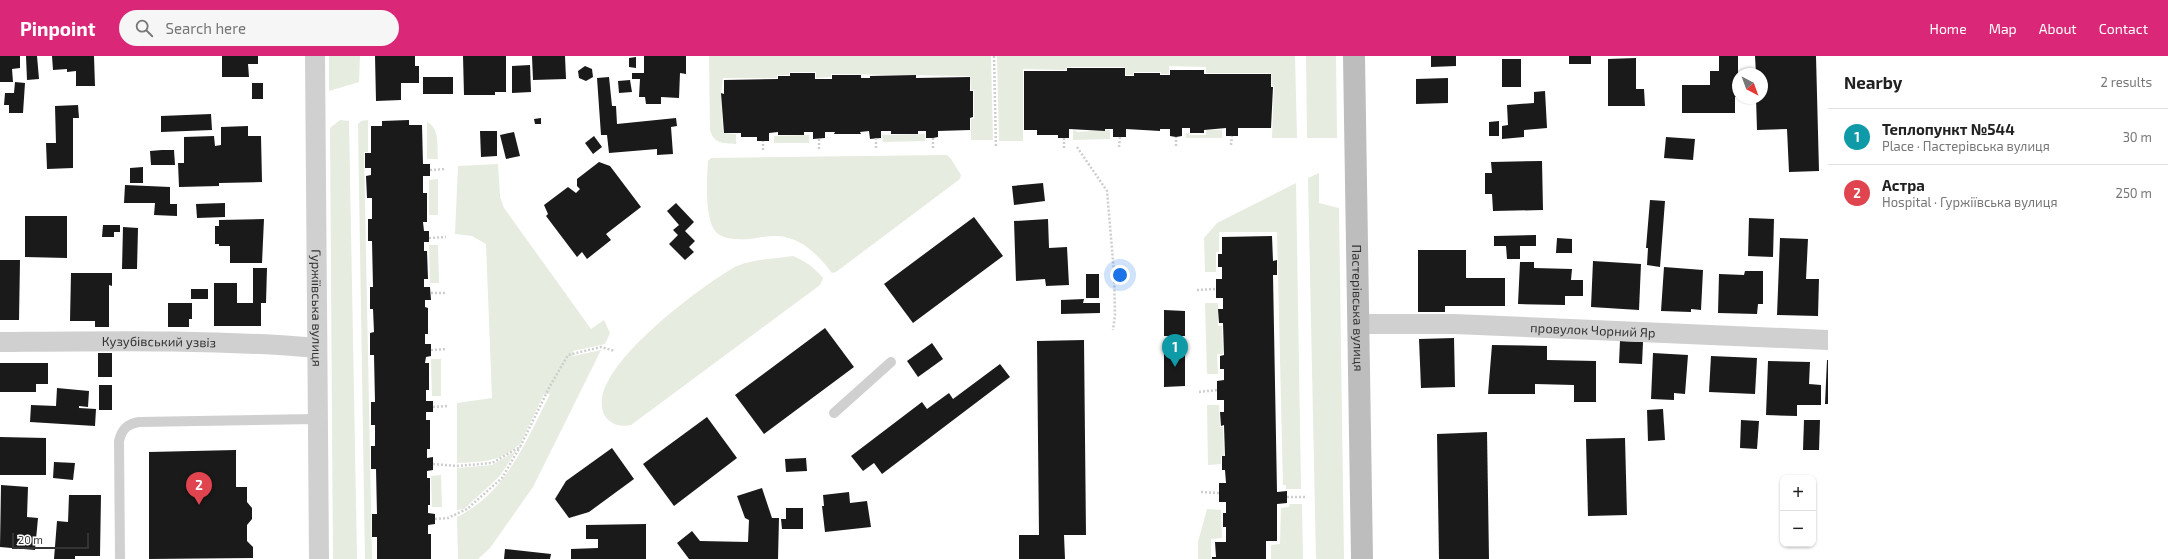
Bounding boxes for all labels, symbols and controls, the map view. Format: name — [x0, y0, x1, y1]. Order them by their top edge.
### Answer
search box — [119, 10, 399, 46]
text: Pinpoint — [20, 17, 95, 40]
icon: search — [133, 17, 155, 39]
text: Search here — [165, 19, 246, 37]
text: Home — [1930, 20, 1967, 37]
text: Map — [1989, 20, 2017, 37]
text: About — [2039, 20, 2077, 37]
text: Contact — [2099, 20, 2148, 37]
north arrow — [1732, 68, 1768, 104]
text: Nearby — [1844, 72, 1902, 92]
text: 2 results — [2100, 74, 2152, 90]
text: Теплопункт №544 — [1882, 120, 2015, 138]
text: 1 — [1854, 129, 1860, 145]
text: 30 m — [2123, 129, 2152, 145]
text: Place · Пастерівська вулиця — [1882, 138, 2050, 154]
text: Астра — [1882, 176, 1925, 194]
text: 2 — [1853, 185, 1861, 201]
text: 250 m — [2116, 185, 2152, 201]
text: Hospital · Гуржіївська вулиця — [1882, 194, 2057, 210]
street label: Пастерівська вулиця — [1349, 244, 1367, 372]
street label: Гуржіївська вулиця — [309, 249, 325, 367]
your location — [1110, 265, 1130, 285]
street label: провулок Чорний Яр — [1530, 319, 1656, 341]
street label: Кузубівський узвіз — [102, 333, 216, 350]
pin: 1 — [1162, 334, 1188, 367]
pin: 2 — [186, 472, 212, 505]
map controls — [1780, 475, 1816, 547]
button: + — [1780, 475, 1816, 511]
button: − — [1780, 511, 1816, 547]
scale bar — [12, 531, 89, 550]
text: 20 m — [18, 533, 43, 546]

